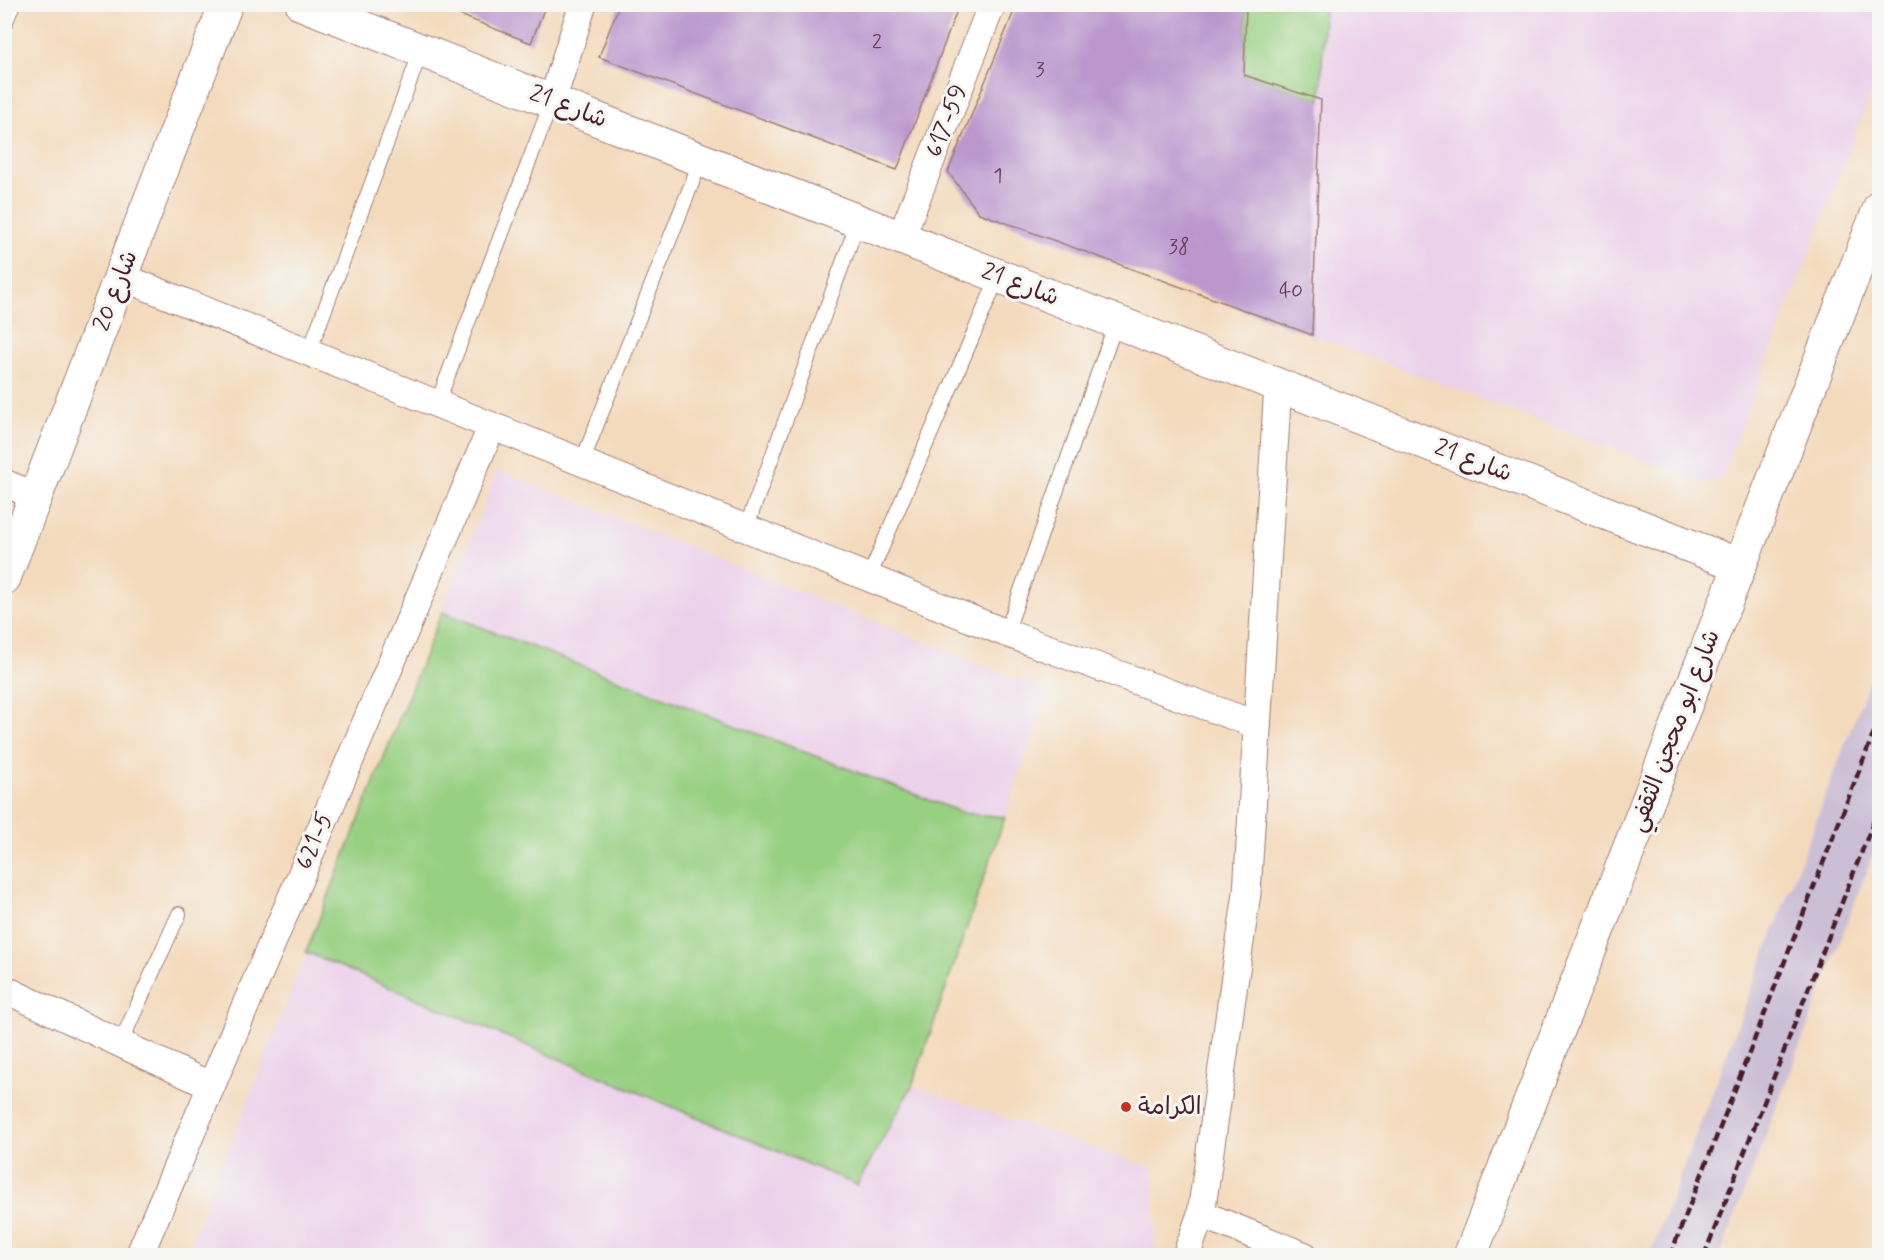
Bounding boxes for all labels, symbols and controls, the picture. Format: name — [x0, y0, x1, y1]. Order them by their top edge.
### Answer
house number: 2 — [872, 28, 882, 56]
house number: 3 — [1035, 56, 1045, 84]
street label: شارع 21 — [525, 78, 611, 136]
street label: 617-59 — [919, 80, 975, 162]
house number: 1 — [993, 162, 1003, 190]
house number: 38 — [1169, 233, 1190, 261]
street label: شارع 20 — [86, 246, 146, 336]
street label: شارع 21 — [977, 256, 1063, 314]
house number: 40 — [1279, 277, 1303, 305]
street label: شارع 21 — [1430, 432, 1516, 490]
street label: شارع ابو محجن الثقفي — [1622, 625, 1732, 838]
street label: 621-5 — [289, 808, 341, 874]
place label: الكرامة — [1138, 1092, 1202, 1123]
marker: الكرامة — [1119, 1100, 1133, 1114]

